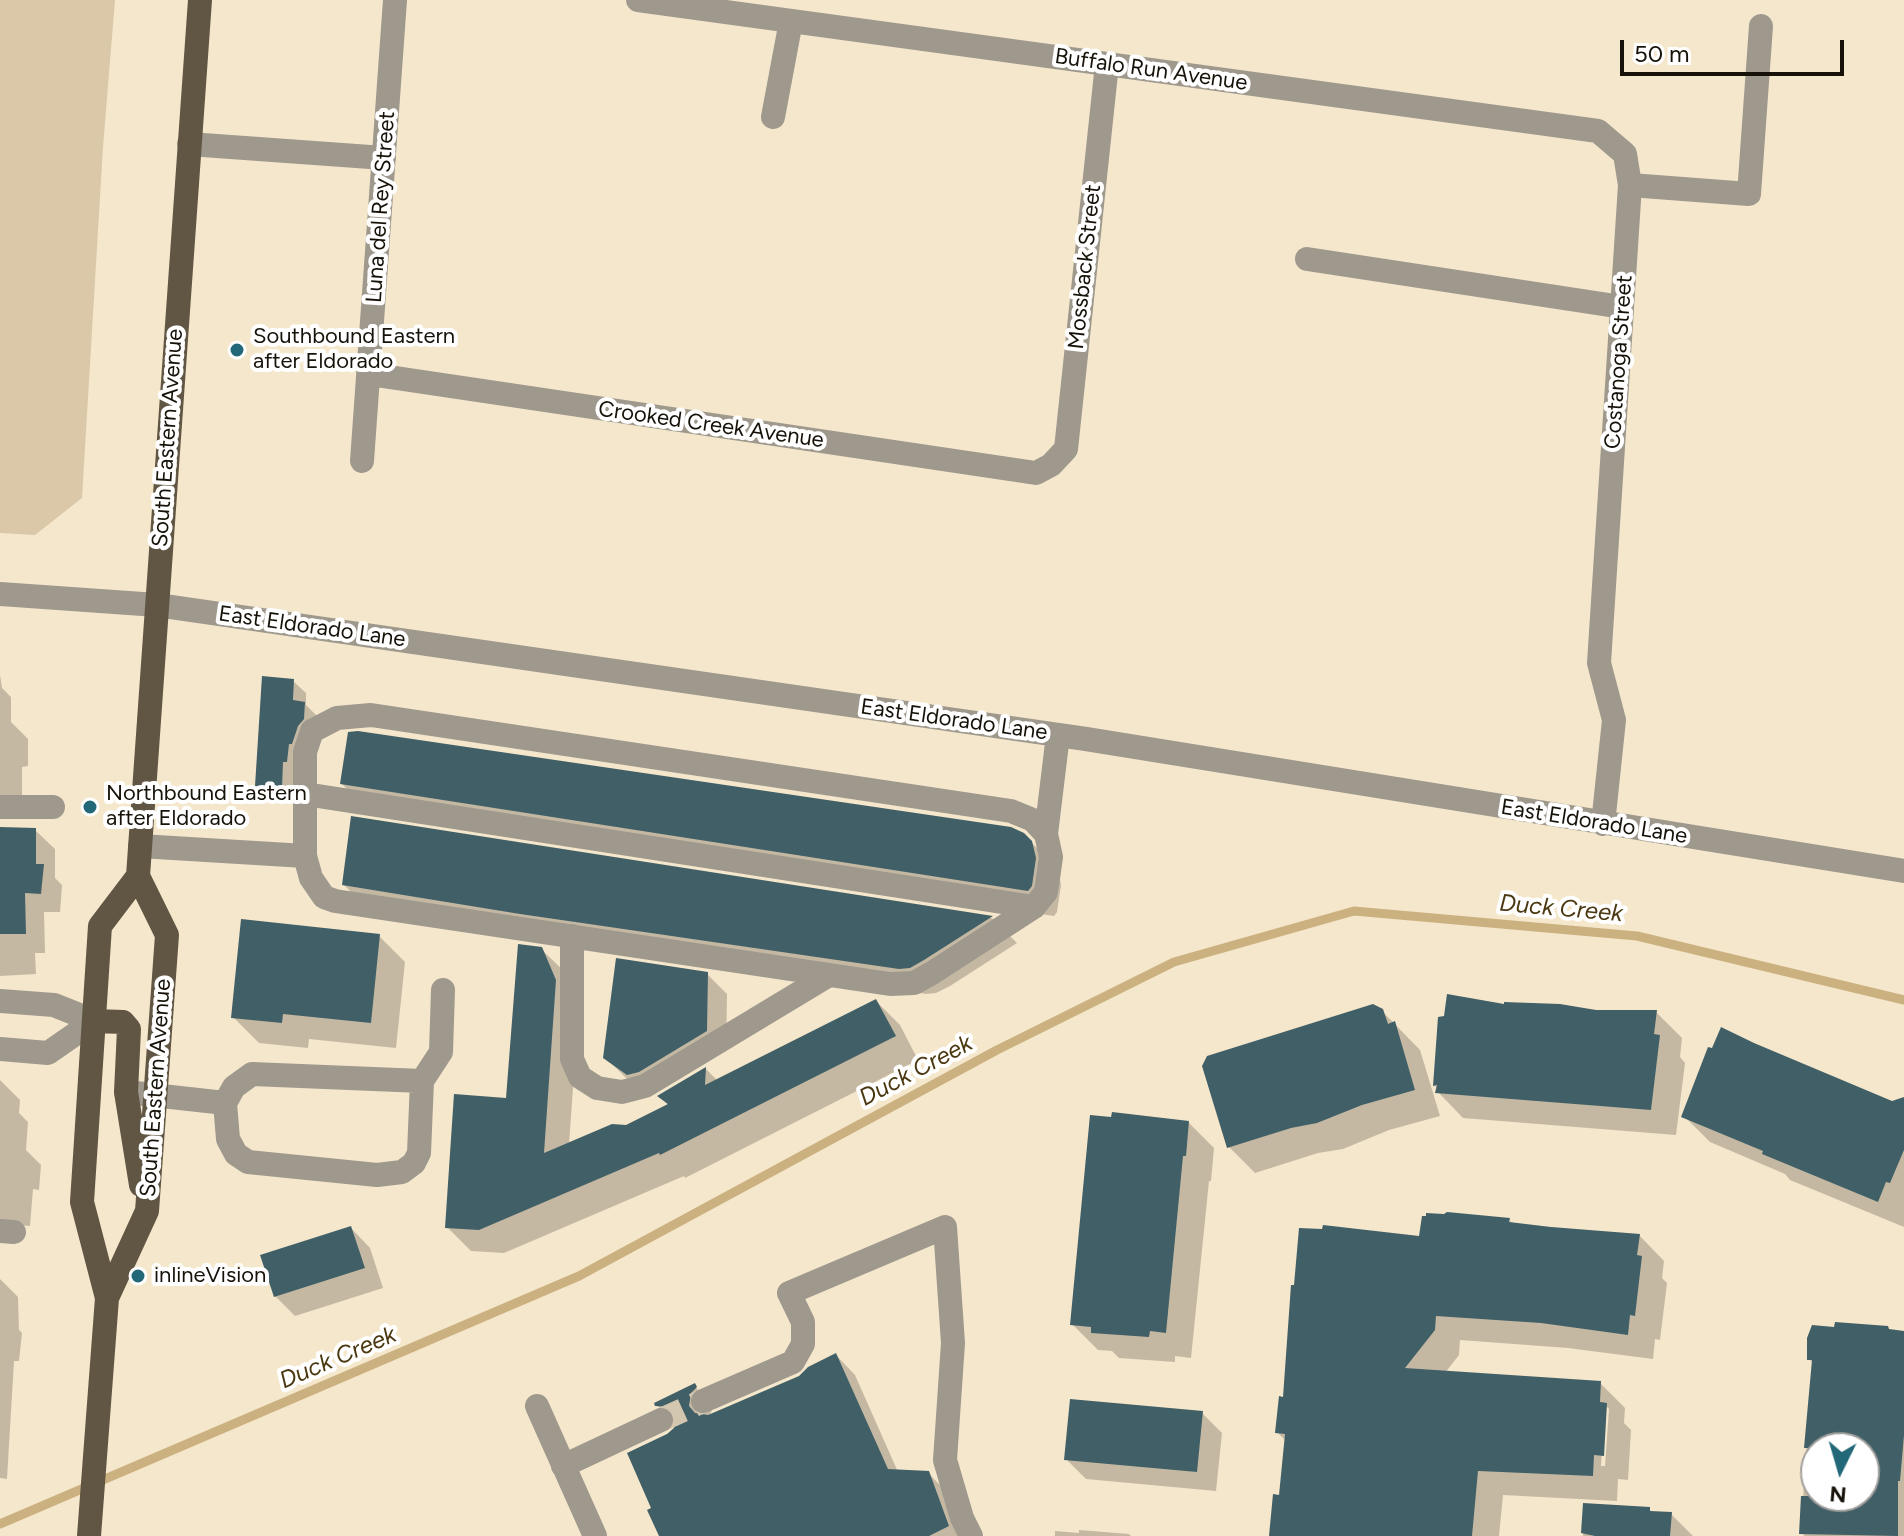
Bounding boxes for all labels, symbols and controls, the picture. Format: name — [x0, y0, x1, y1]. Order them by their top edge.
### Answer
scale bar — [1624, 24, 1848, 74]
text: 50 m — [1634, 39, 1690, 68]
street label: Buffalo Run Avenue — [1053, 43, 1249, 97]
street label: Luna del Rey Street — [361, 110, 401, 304]
street label: Mossback Street — [1063, 183, 1107, 351]
street label: Costanoga Street — [1600, 274, 1638, 450]
place label: Southbound Eastern after Eldorado — [253, 324, 455, 376]
street label: South Eastern Avenue — [147, 328, 189, 548]
marker: Southbound Eastern after Eldorado — [228, 341, 246, 359]
street label: Crooked Creek Avenue — [597, 396, 825, 454]
street label: East Eldorado Lane — [217, 601, 407, 653]
street label: East Eldorado Lane — [859, 694, 1049, 746]
place label: Northbound Eastern after Eldorado — [106, 781, 307, 832]
street label: East Eldorado Lane — [1499, 794, 1689, 850]
marker: Northbound Eastern after Eldorado — [81, 798, 99, 816]
water label: Duck Creek — [1498, 889, 1624, 929]
street label: South Eastern Avenue — [135, 978, 177, 1198]
water label: Duck Creek — [855, 1029, 977, 1113]
place label: inlineVision — [154, 1263, 266, 1289]
marker: inlineVision — [129, 1267, 147, 1285]
water label: Duck Creek — [275, 1321, 401, 1395]
north arrow — [1800, 1432, 1880, 1512]
text: N — [1828, 1480, 1848, 1509]

